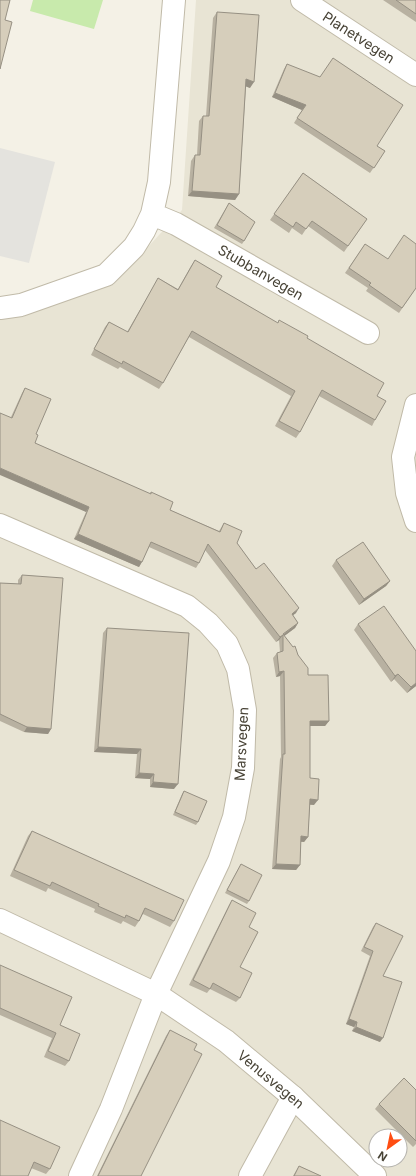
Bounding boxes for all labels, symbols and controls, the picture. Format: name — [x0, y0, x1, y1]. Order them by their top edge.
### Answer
street label: Planetvegen — [320, 7, 398, 67]
street label: Stubbanvegen — [215, 241, 307, 303]
street label: Marsvegen — [231, 707, 251, 781]
street label: Venusvegen — [234, 1046, 308, 1112]
north arrow — [368, 1128, 408, 1168]
text: N — [375, 1148, 390, 1165]

